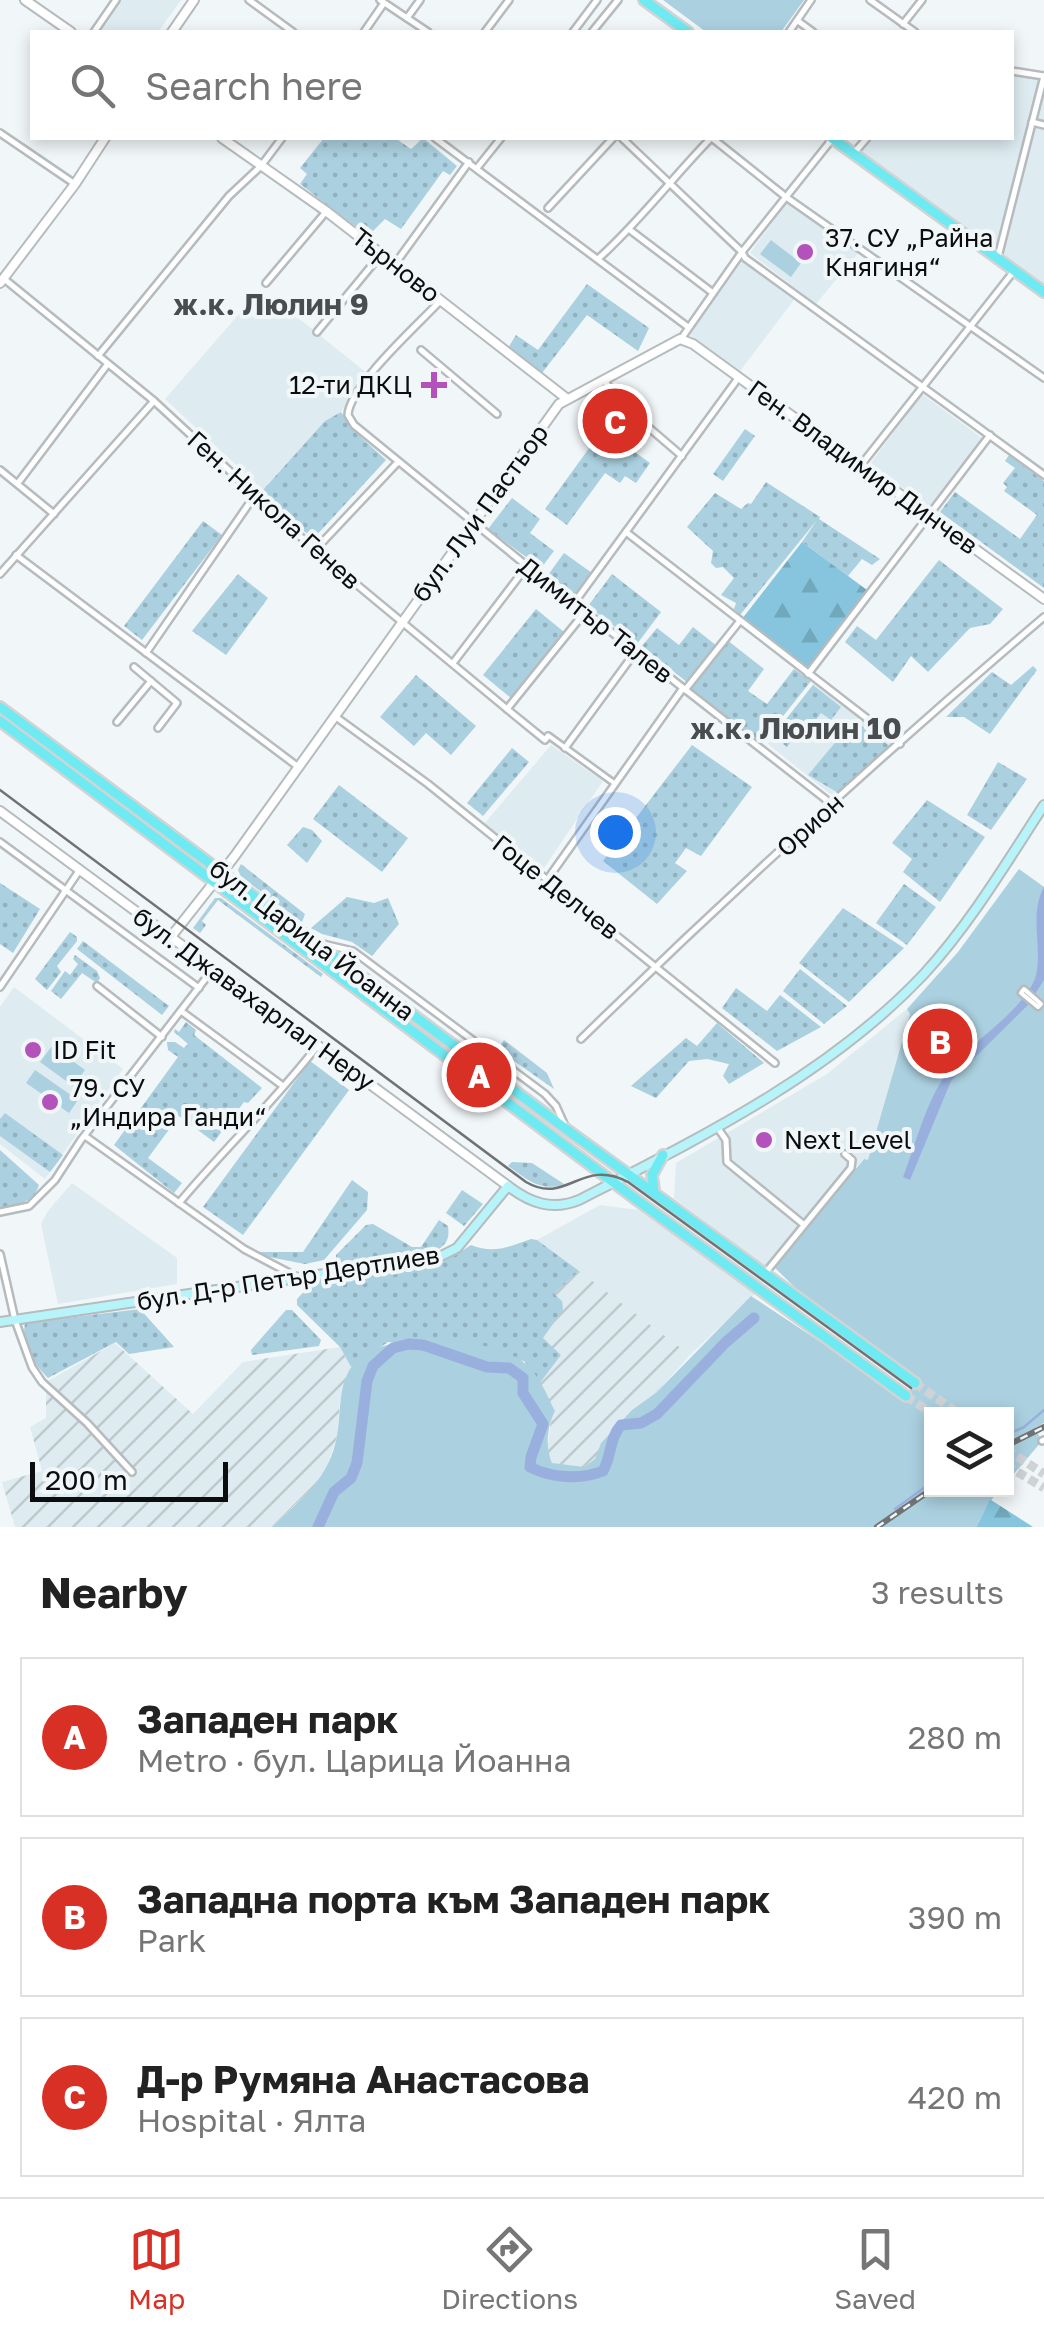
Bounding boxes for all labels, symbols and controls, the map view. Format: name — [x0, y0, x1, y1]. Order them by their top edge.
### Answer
search box — [30, 30, 1014, 140]
icon: search — [65, 58, 120, 113]
text: Search here — [145, 63, 363, 108]
street label: Търново — [346, 220, 447, 309]
place label: 37. СУ „Райна Княгиня“ — [825, 222, 993, 282]
marker: 37. СУ „Райна Княгиня“ — [794, 241, 816, 263]
district label: ж.к. Люлин 9 — [173, 286, 369, 322]
place label: 12-ти ДКЦ — [289, 369, 412, 400]
marker: 12-ти ДКЦ — [421, 372, 447, 398]
street label: Ген. Владимир Динчев — [742, 373, 984, 560]
pin: C — [582, 384, 648, 458]
street label: бул. Луи Пастьор — [405, 418, 554, 608]
street label: Ген. Никола Генев — [181, 424, 367, 596]
street label: Димитър Талев — [513, 550, 680, 689]
district label: ж.к. Люлин 10 — [690, 710, 902, 746]
street label: Орион — [770, 787, 850, 863]
your location — [590, 807, 641, 858]
street label: Гоце Делчев — [487, 828, 626, 946]
street label: бул. Царица Йоанна — [204, 852, 421, 1027]
street label: бул. Джавахарлал Неру — [127, 900, 381, 1097]
pin: B — [908, 1004, 972, 1078]
place label: ID Fit — [53, 1034, 116, 1065]
pin: A — [446, 1038, 512, 1112]
marker: ID Fit — [22, 1039, 44, 1061]
place label: 79. СУ „Индира Ганди“ — [70, 1072, 266, 1132]
marker: 79. СУ „Индира Ганди“ — [39, 1091, 61, 1113]
place label: Next Level — [784, 1124, 912, 1155]
marker: Next Level — [753, 1129, 775, 1151]
street label: бул. Д-р Петър Дертлиев — [134, 1238, 441, 1317]
map controls — [924, 1407, 1014, 1497]
button: layers — [924, 1407, 1014, 1497]
scale bar — [30, 1457, 228, 1502]
text: 200 m — [45, 1463, 128, 1496]
text: Nearby — [40, 1567, 188, 1617]
text: 3 results — [871, 1573, 1004, 1611]
text: Западен парк — [137, 1696, 398, 1741]
text: A — [63, 1718, 86, 1756]
text: 280 m — [908, 1718, 1002, 1756]
text: Metro · бул. Царица Йоанна — [137, 1741, 572, 1779]
text: Западна порта към Западен парк — [137, 1876, 770, 1921]
text: B — [63, 1898, 86, 1936]
text: 390 m — [908, 1898, 1002, 1936]
text: Park — [137, 1921, 206, 1959]
text: Д-р Румяна Анастасова — [137, 2056, 590, 2101]
text: C — [63, 2078, 86, 2116]
text: 420 m — [908, 2078, 1002, 2116]
text: Hospital · Ялта — [137, 2101, 366, 2139]
tab: Map — [128, 2222, 185, 2315]
tab: Directions — [441, 2222, 578, 2315]
tab: Saved — [834, 2222, 916, 2315]

